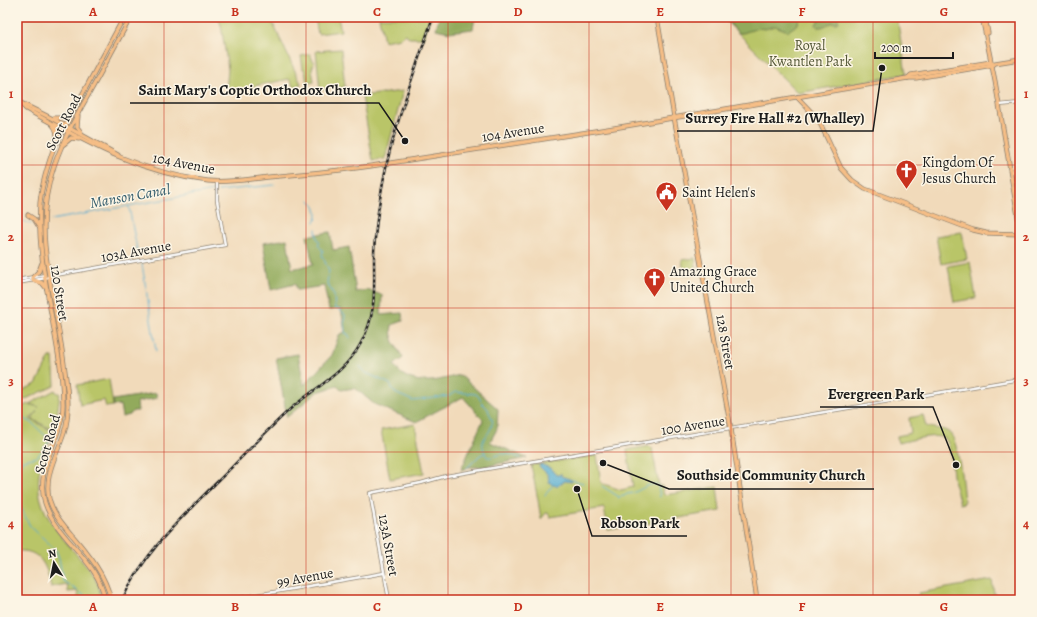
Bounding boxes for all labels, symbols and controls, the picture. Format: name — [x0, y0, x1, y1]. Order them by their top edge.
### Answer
text: A — [88, 3, 98, 20]
text: B — [231, 3, 239, 20]
text: C — [373, 3, 381, 20]
text: D — [513, 3, 523, 20]
text: E — [656, 3, 664, 20]
text: F — [799, 3, 806, 20]
text: G — [940, 3, 948, 20]
scale bar — [875, 34, 953, 60]
park label: Royal Kwantlen Park — [768, 36, 852, 71]
text: 200 m — [881, 40, 912, 56]
callout: Saint Mary's Coptic Orthodox Church — [130, 76, 379, 103]
text: Saint Mary's Coptic Orthodox Church — [139, 80, 371, 100]
text: 1 — [9, 85, 14, 102]
text: 1 — [1024, 85, 1029, 102]
street label: Scott Road — [41, 90, 86, 154]
callout: Surrey Fire Hall #2 (Whalley) — [677, 104, 873, 131]
text: Surrey Fire Hall #2 (Whalley) — [685, 108, 865, 128]
street label: 104 Avenue — [480, 118, 546, 147]
street label: 104 Avenue — [151, 148, 217, 179]
place label: Kingdom Of Jesus Church — [922, 153, 997, 188]
church icon: Kingdom Of Jesus Church — [894, 157, 920, 190]
water label: Manson Canal — [88, 179, 172, 213]
public building icon: Saint Helen's — [653, 179, 679, 212]
place label: Saint Helen's — [682, 183, 756, 202]
text: 2 — [8, 228, 15, 245]
text: 2 — [1023, 228, 1030, 245]
street label: 103A Avenue — [100, 236, 173, 267]
place label: Amazing Grace United Church — [669, 262, 757, 297]
street label: 120 Street — [46, 264, 73, 323]
church icon: Amazing Grace United Church — [642, 266, 668, 299]
street label: 128 Street — [711, 313, 740, 371]
text: 3 — [8, 372, 14, 389]
text: 3 — [1023, 372, 1029, 389]
callout: Evergreen Park — [820, 380, 933, 407]
text: Evergreen Park — [828, 384, 924, 404]
street label: 100 Avenue — [660, 411, 726, 440]
street label: Scott Road — [30, 412, 65, 476]
callout: Southside Community Church — [669, 462, 874, 489]
text: Southside Community Church — [677, 465, 865, 485]
callout: Robson Park — [592, 509, 687, 536]
street label: 123A Street — [374, 513, 403, 578]
text: Robson Park — [601, 513, 680, 533]
text: 4 — [8, 515, 14, 532]
text: 4 — [1023, 515, 1029, 532]
north arrow — [34, 543, 74, 583]
text: N — [47, 546, 58, 562]
street label: 99 Avenue — [275, 563, 335, 592]
text: A — [88, 598, 98, 615]
text: B — [231, 598, 239, 615]
text: C — [373, 598, 381, 615]
text: D — [513, 598, 523, 615]
text: E — [656, 598, 664, 615]
text: F — [799, 598, 806, 615]
text: G — [940, 598, 948, 615]

